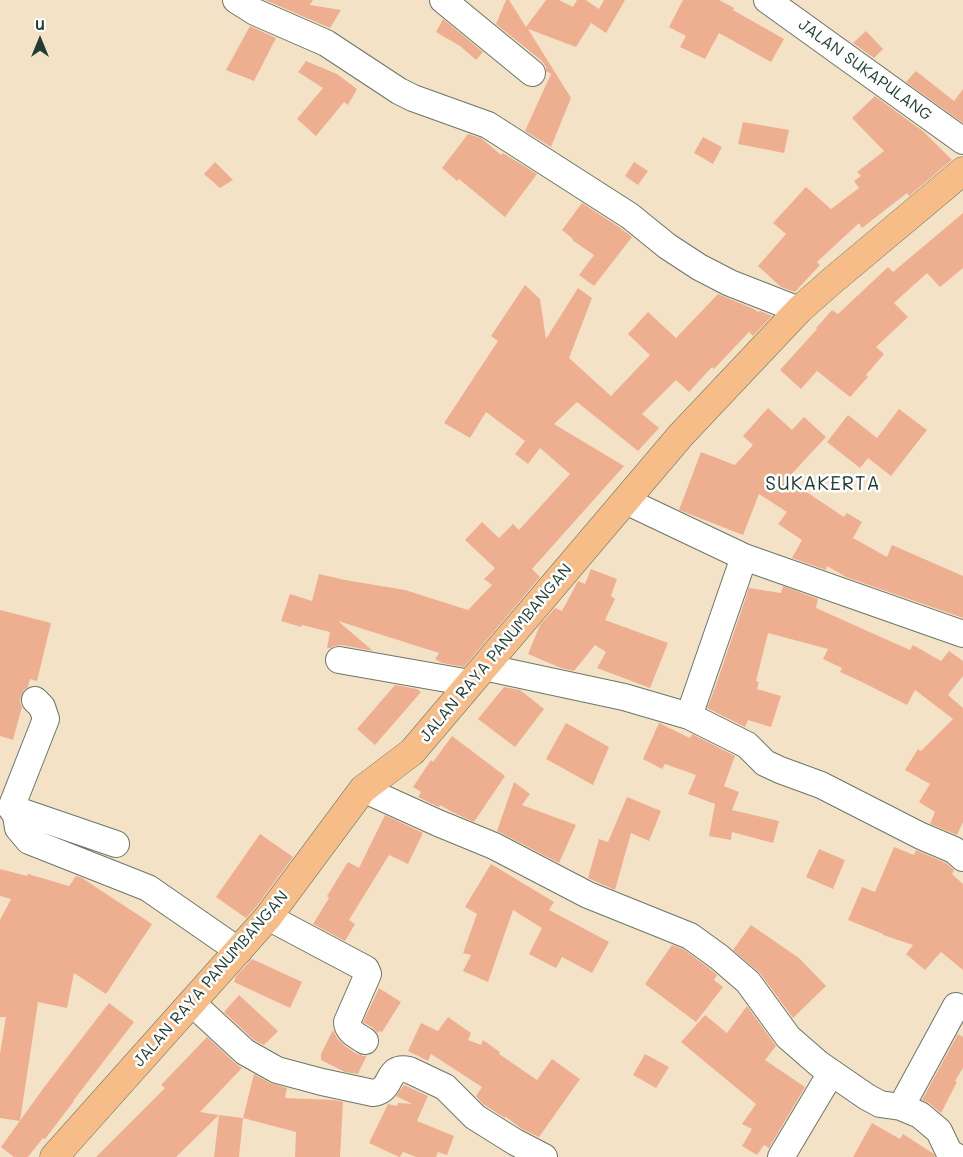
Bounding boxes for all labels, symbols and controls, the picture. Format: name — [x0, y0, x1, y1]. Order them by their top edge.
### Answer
north arrow — [15, 15, 65, 65]
text: U — [35, 15, 45, 34]
street label: JALAN SUKAPULANG — [795, 15, 935, 125]
district label: SUKAKERTA — [764, 473, 882, 495]
street label: JALAN RAYA PANUMBANGAN — [416, 560, 576, 746]
street label: JALAN RAYA PANUMBANGAN — [129, 887, 293, 1071]

